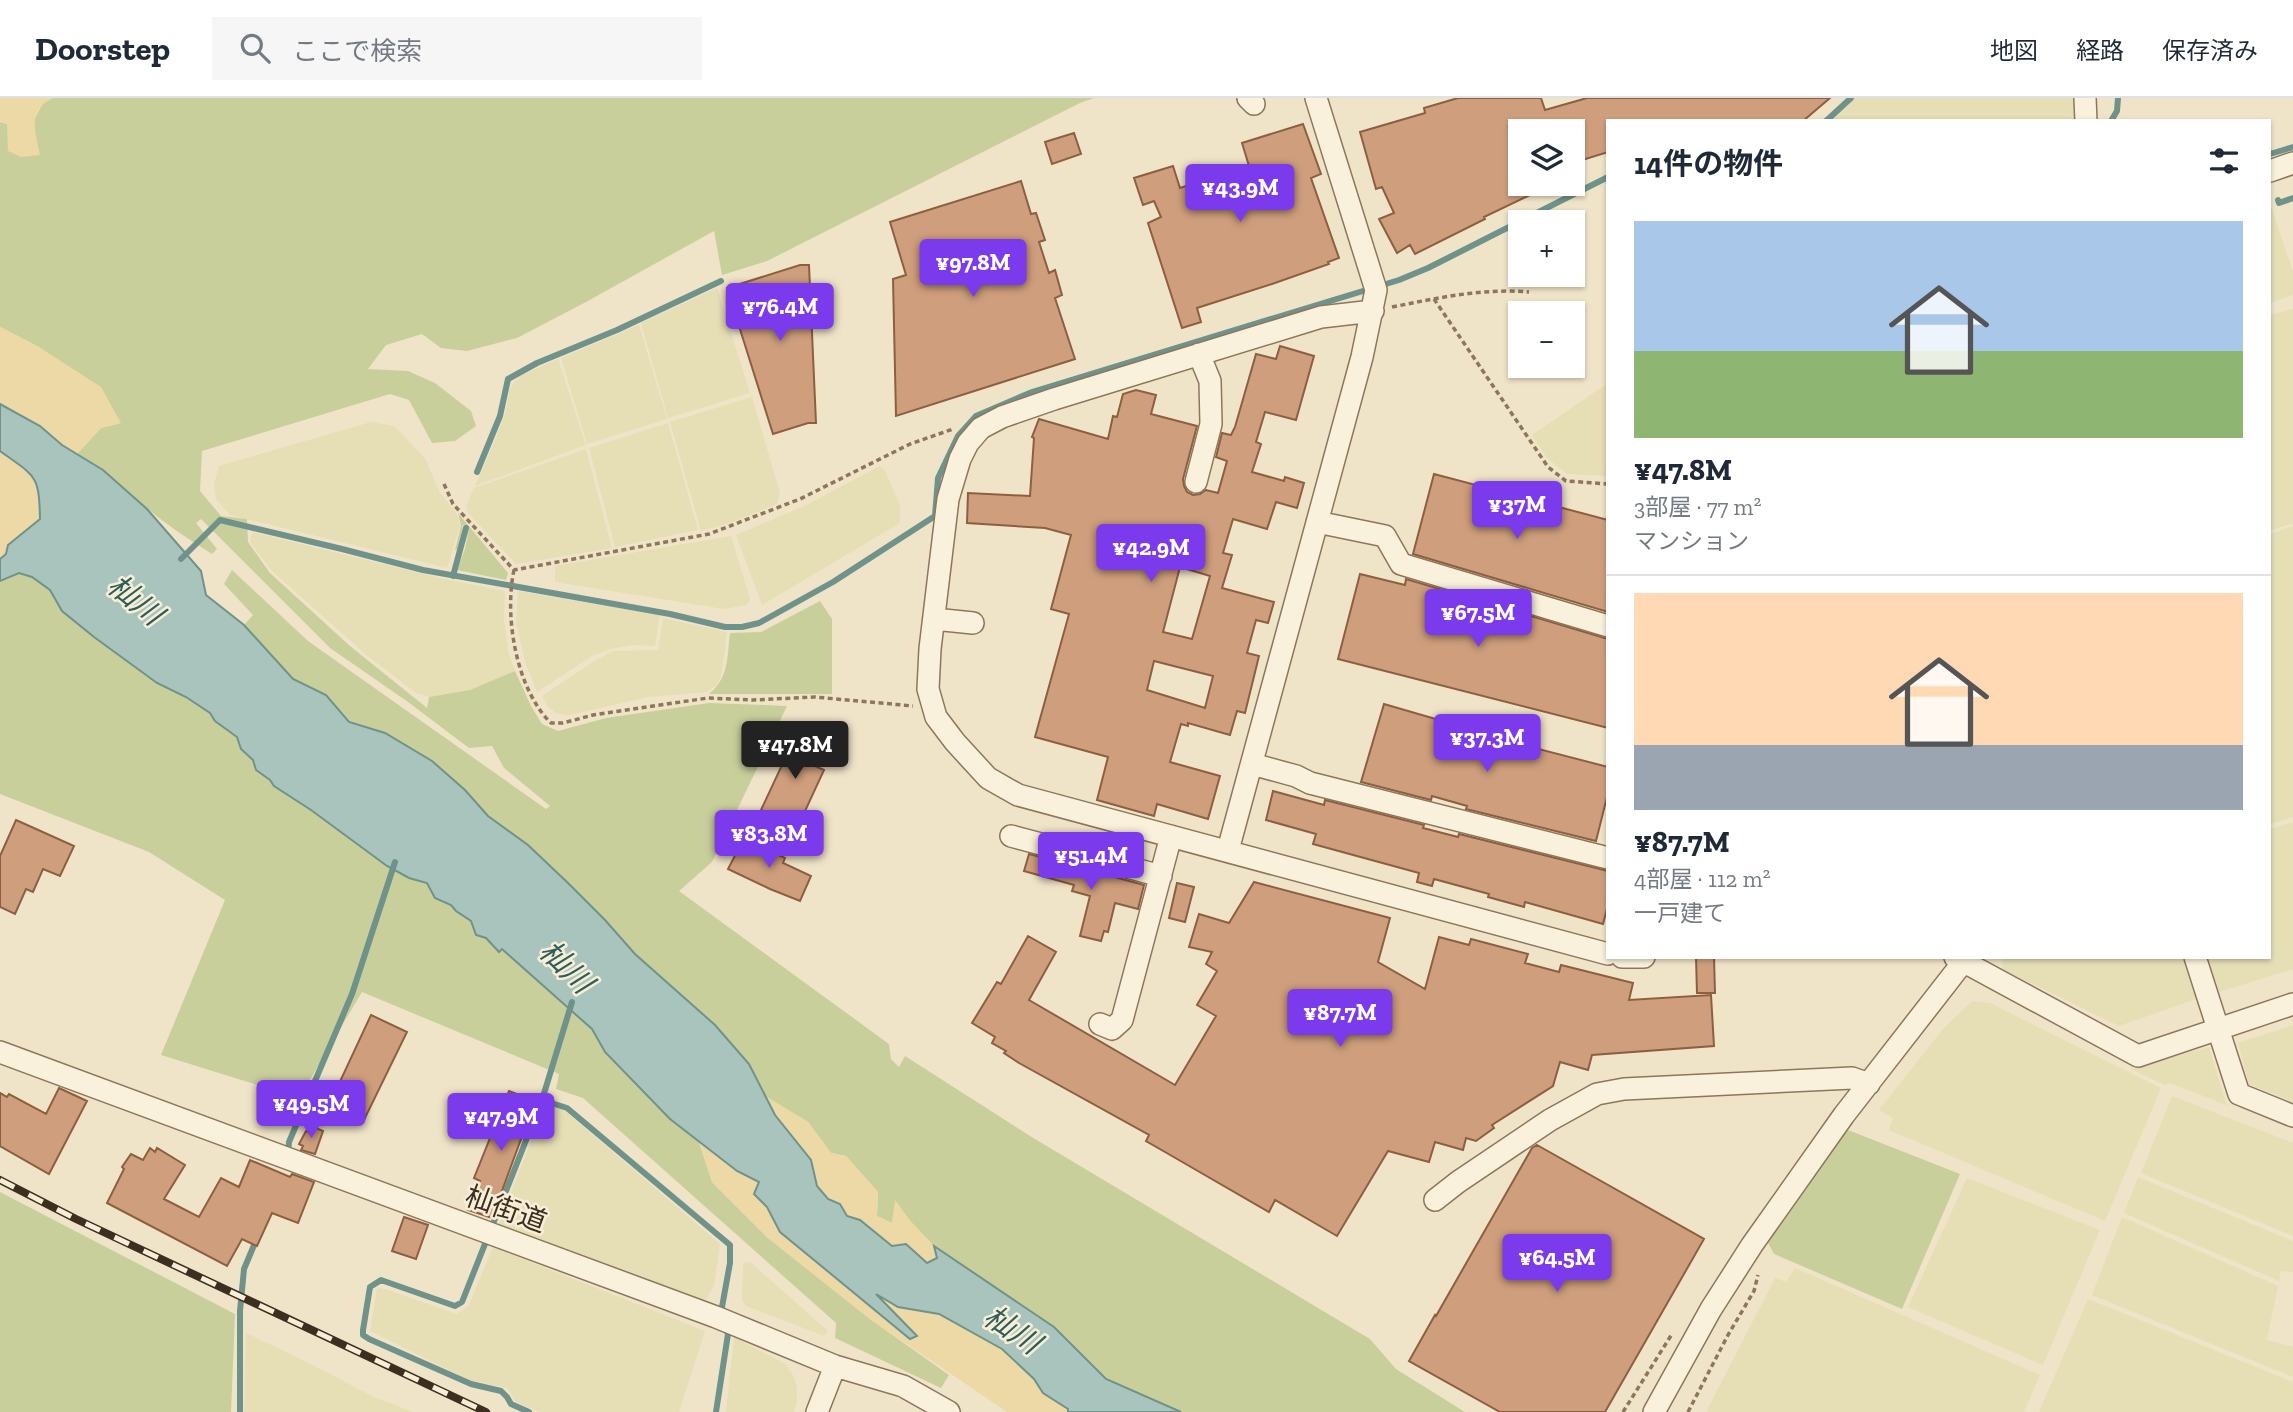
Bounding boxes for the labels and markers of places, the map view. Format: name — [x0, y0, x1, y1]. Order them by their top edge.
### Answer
pin: ¥43.9M — [1183, 164, 1297, 224]
pin: ¥97.8M — [916, 240, 1030, 299]
pin: ¥76.4M — [723, 284, 837, 343]
pin: ¥37M — [1476, 482, 1558, 541]
pin: ¥42.9M — [1094, 524, 1208, 584]
pin: ¥67.5M — [1421, 589, 1535, 649]
pin: ¥37.3M — [1430, 714, 1544, 774]
pin: ¥47.8M — [738, 722, 852, 781]
pin: ¥83.8M — [712, 810, 826, 870]
pin: ¥51.4M — [1034, 832, 1148, 892]
pin: ¥87.7M — [1283, 990, 1397, 1049]
pin: ¥49.5M — [254, 1080, 368, 1140]
pin: ¥47.9M — [444, 1094, 558, 1153]
pin: ¥64.5M — [1500, 1234, 1614, 1294]

